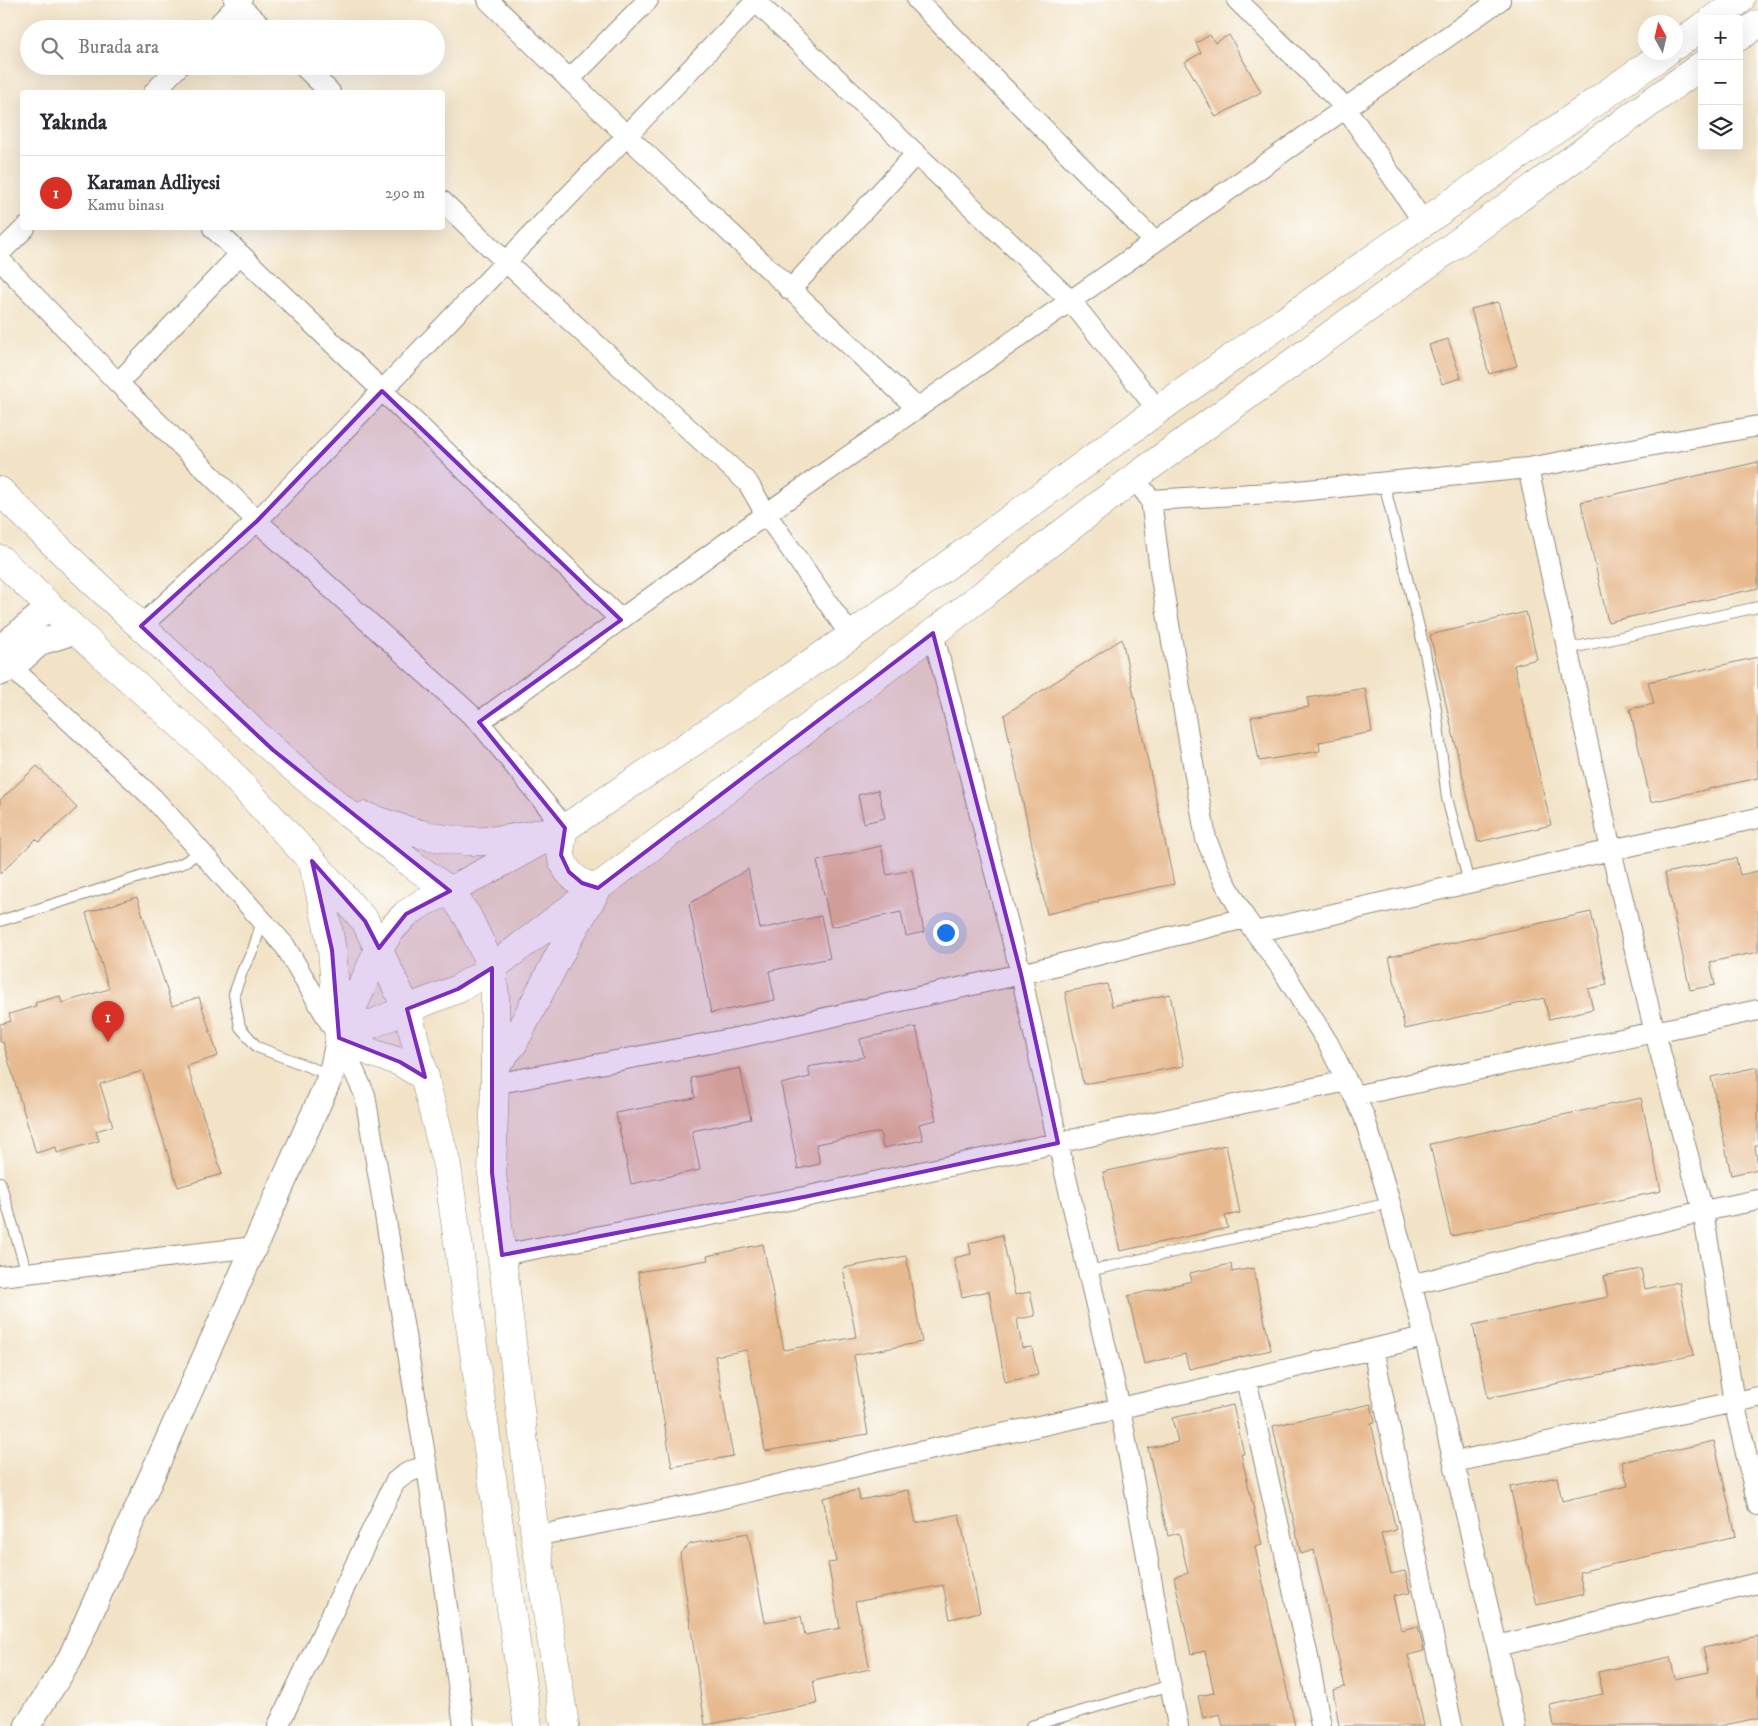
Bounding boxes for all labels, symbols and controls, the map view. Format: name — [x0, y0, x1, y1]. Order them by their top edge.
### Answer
north arrow — [1638, 15, 1683, 60]
map controls — [1698, 15, 1743, 150]
button: + — [1698, 15, 1743, 60]
search box — [20, 20, 445, 75]
icon: search — [38, 34, 66, 62]
text: Burada ara — [78, 36, 159, 59]
button: − — [1698, 60, 1743, 105]
button: layers — [1698, 105, 1743, 150]
text: Yakında — [40, 110, 107, 136]
text: Karaman Adliyesi — [87, 172, 220, 195]
text: 1 — [53, 183, 59, 203]
text: 290 m — [385, 183, 425, 203]
text: Kamu binası — [87, 195, 164, 215]
your location — [933, 920, 959, 946]
pin: 1 — [92, 1001, 124, 1042]

